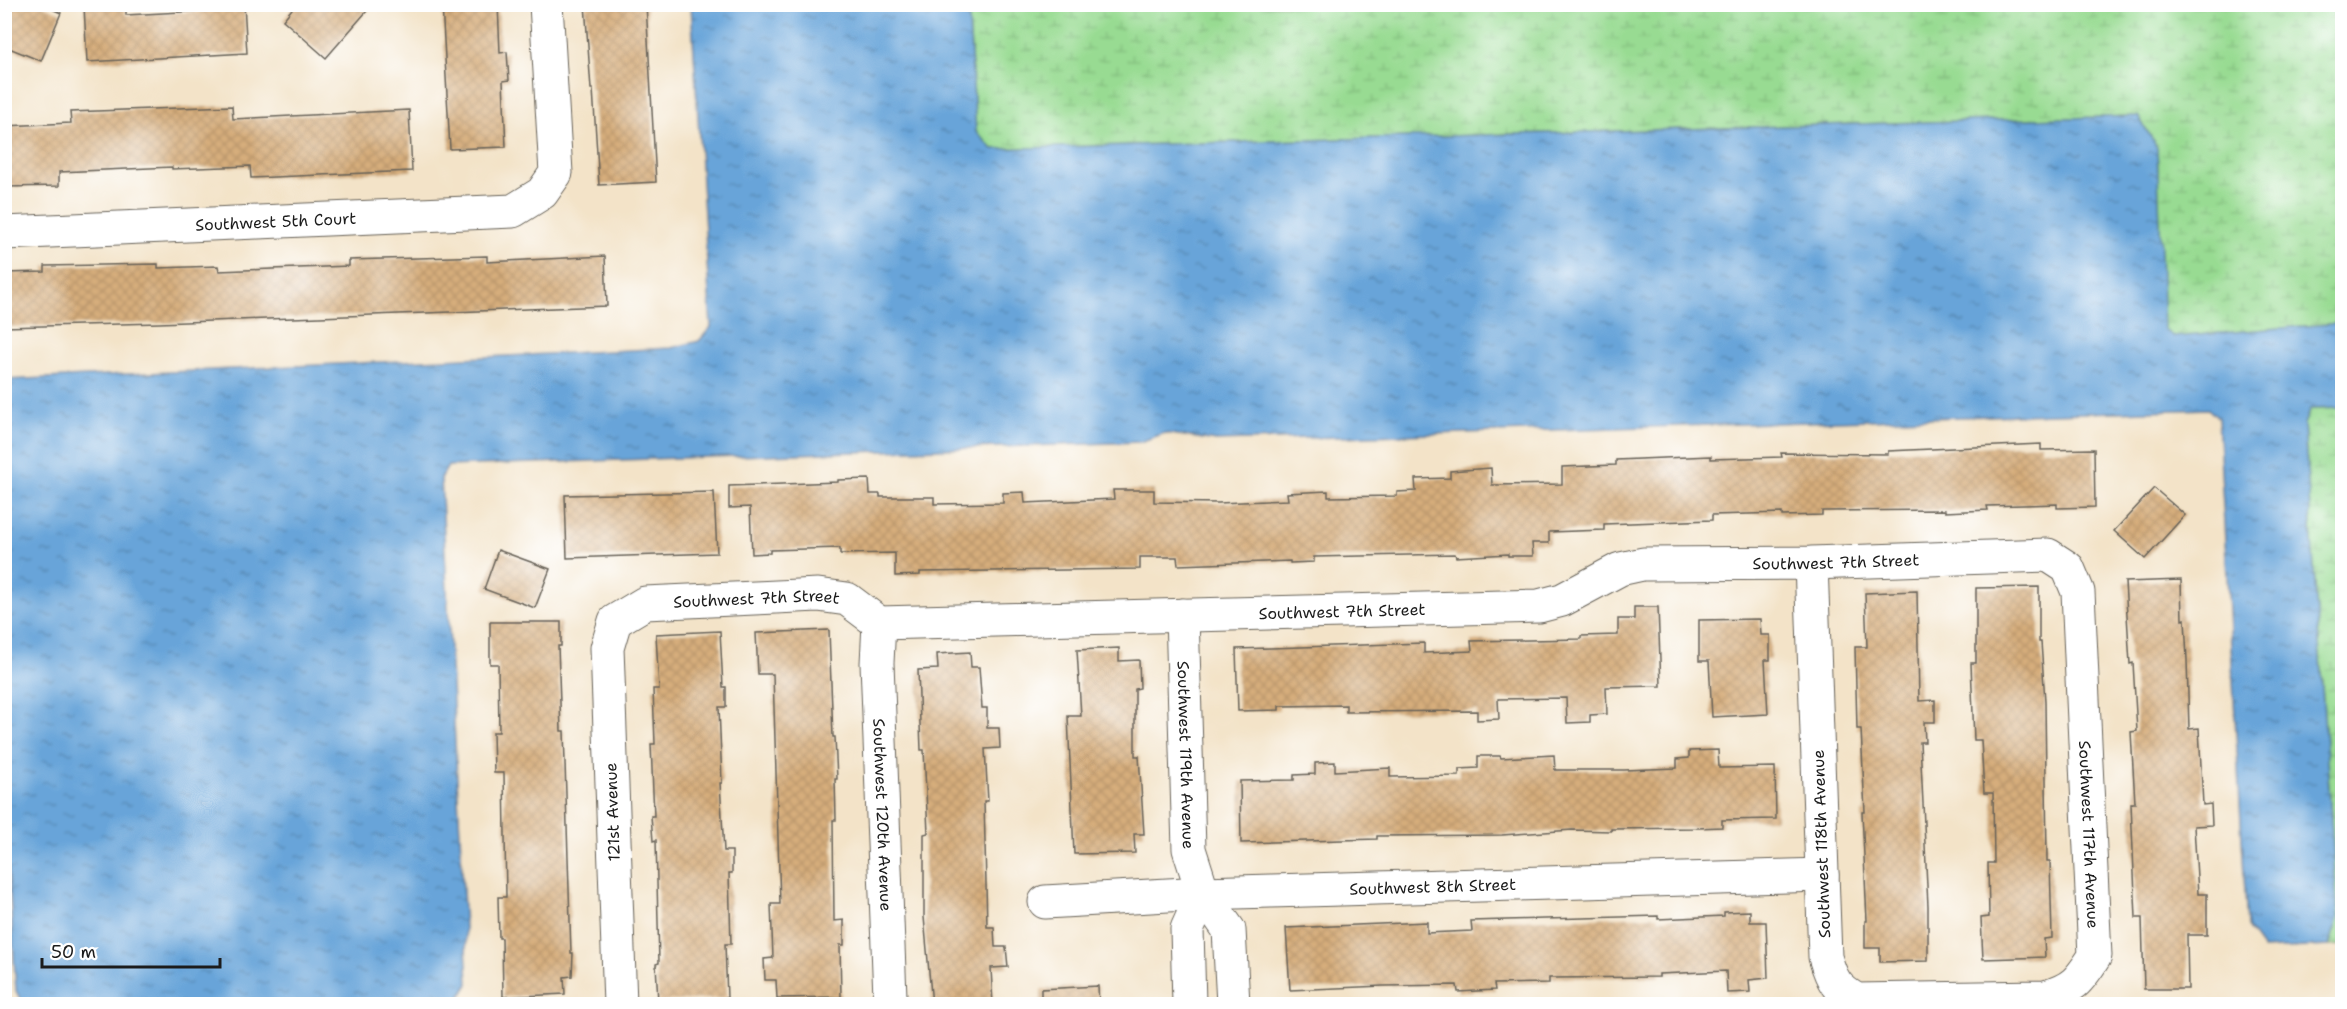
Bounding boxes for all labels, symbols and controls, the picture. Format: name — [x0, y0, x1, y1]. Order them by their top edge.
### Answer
street label: Southwest 5th Court — [195, 208, 357, 236]
street label: Southwest 7th Street — [1752, 549, 1920, 574]
street label: Southwest 7th Street — [673, 585, 841, 613]
street label: Southwest 7th Street — [1258, 599, 1426, 624]
street label: Southwest 119th Avenue — [1172, 660, 1199, 849]
street label: Southwest 120th Avenue — [868, 718, 897, 912]
street label: Southwest 117th Avenue — [2074, 740, 2104, 929]
street label: Southwest 118th Avenue — [1808, 749, 1835, 939]
street label: 121st Avenue — [600, 762, 625, 862]
street label: Southwest 8th Street — [1349, 874, 1516, 900]
scale bar — [42, 931, 220, 969]
text: 50 m — [51, 940, 96, 964]

